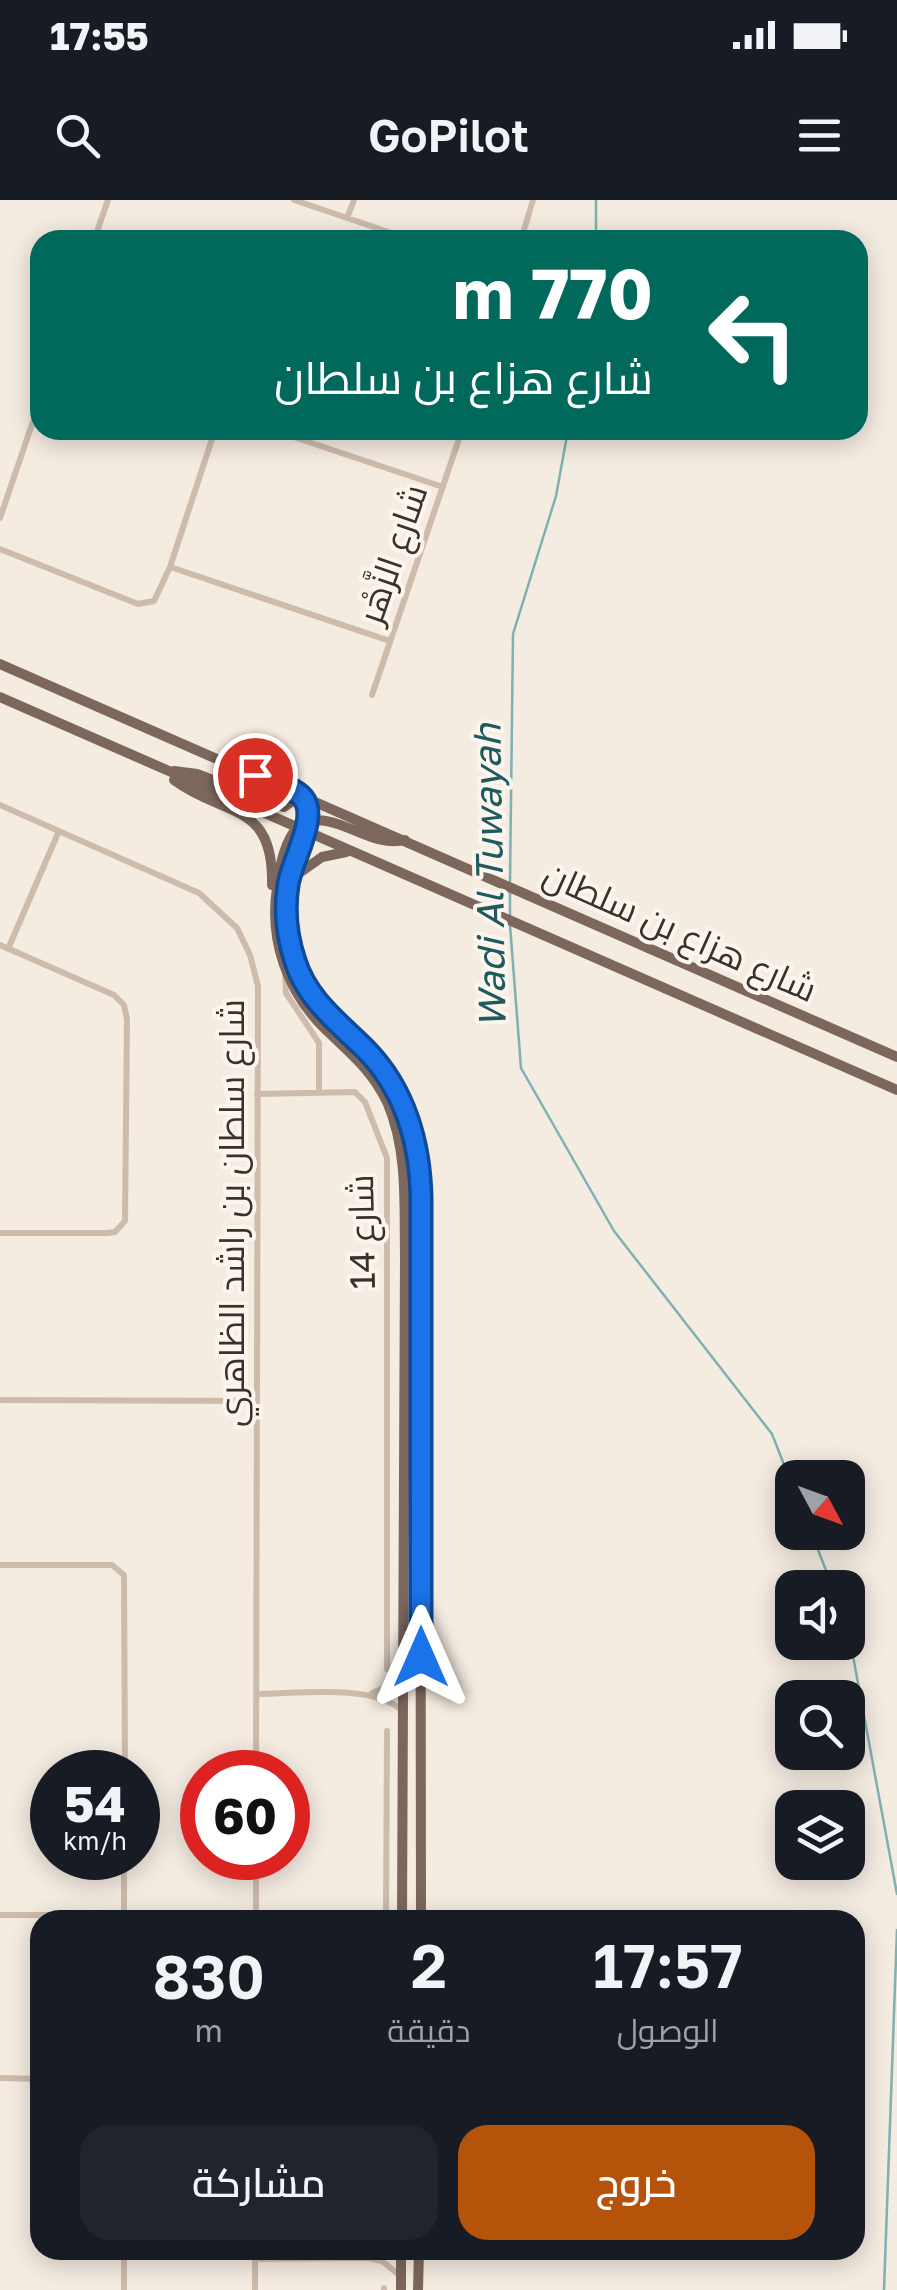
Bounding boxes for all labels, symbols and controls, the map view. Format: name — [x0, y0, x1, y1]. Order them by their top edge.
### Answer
text: 17:55 — [50, 13, 149, 58]
icon: search — [50, 108, 105, 163]
text: GoPilot — [368, 108, 529, 162]
icon: menu — [792, 108, 847, 163]
text: 770 m — [452, 250, 653, 334]
icon: left — [688, 270, 818, 400]
text: شارع هزاع بن سلطان — [274, 350, 653, 404]
street label: شارع الزَّهْر — [348, 479, 438, 632]
water label: Wadi Al Tuwayah — [463, 722, 514, 1029]
pin — [213, 733, 298, 818]
icon: arrive — [228, 748, 283, 803]
street label: شارع هزاع بن سلطان — [536, 852, 823, 1013]
street label: شارع سلطان بن راشد الظاهري — [210, 999, 259, 1427]
street label: شارع 14 — [339, 1174, 386, 1290]
north arrow — [775, 1460, 865, 1550]
map controls — [775, 1460, 865, 1880]
button: sound — [775, 1570, 865, 1660]
position arrow — [369, 1605, 473, 1709]
button: search — [775, 1680, 865, 1770]
speed limit sign: 60 — [180, 1750, 310, 1880]
text: 54 — [64, 1773, 126, 1833]
button: layers — [775, 1790, 865, 1880]
text: km/h — [63, 1825, 127, 1856]
text: 2 — [411, 1929, 447, 2001]
text: 17:57 — [593, 1929, 743, 2001]
text: 830 — [152, 1940, 265, 2012]
text: m — [194, 2011, 223, 2049]
text: دقيقة — [387, 2011, 471, 2049]
text: الوصول — [617, 2011, 719, 2049]
button: مشاركة — [80, 2125, 438, 2240]
button: خروج — [458, 2125, 815, 2240]

